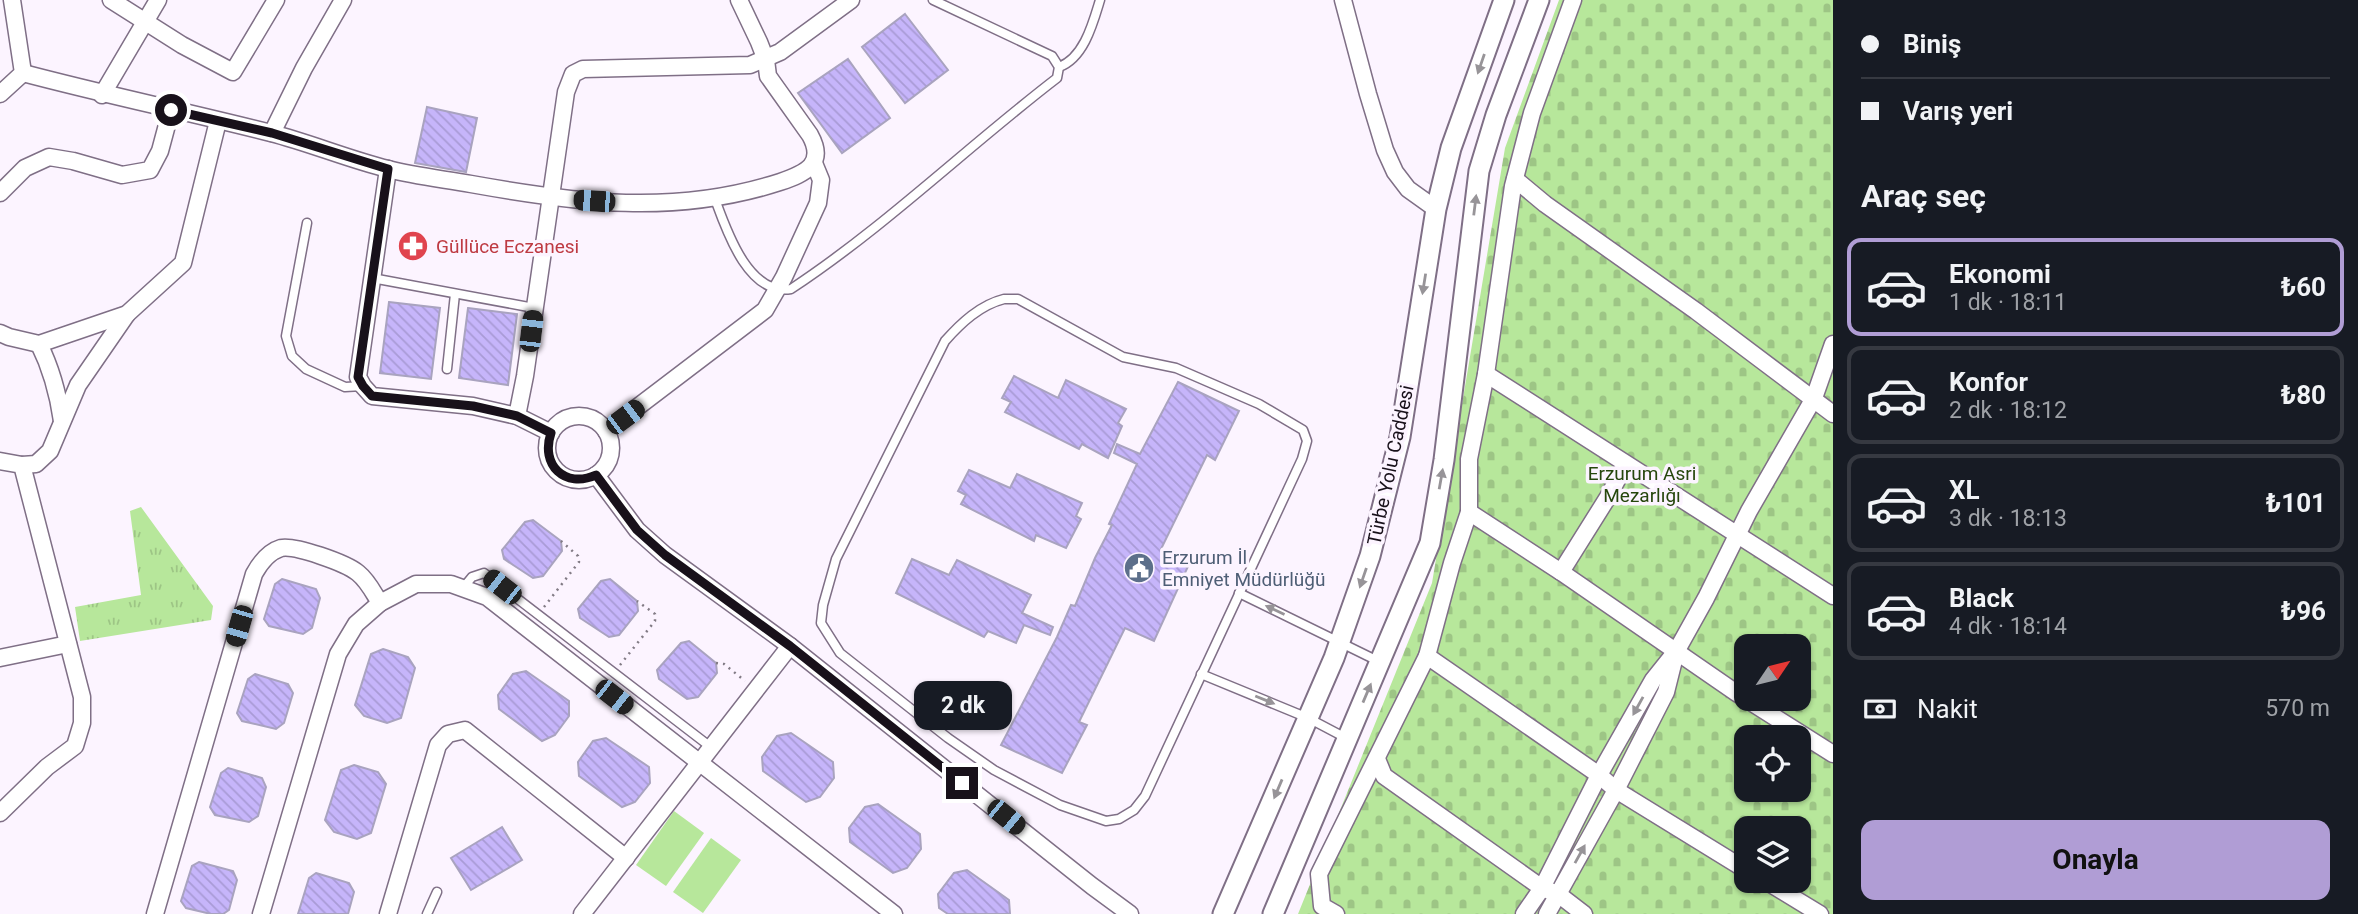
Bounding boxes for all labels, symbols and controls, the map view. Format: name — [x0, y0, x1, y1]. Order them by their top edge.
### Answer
text: Biniş — [1903, 29, 1961, 59]
one-way arrow — [1475, 54, 1486, 75]
route start — [155, 94, 187, 126]
text: Varış yeri — [1903, 96, 2013, 126]
text: Araç seç — [1861, 177, 1986, 215]
car — [573, 189, 616, 213]
one-way arrow — [1469, 194, 1480, 216]
pharmacy icon: Güllüce Eczanesi — [396, 229, 430, 263]
place label: Güllüce Eczanesi — [436, 235, 579, 258]
icon: car — [1865, 256, 1928, 319]
text: Ekonomi — [1949, 259, 2051, 289]
text: ₺60 — [2281, 272, 2326, 302]
one-way arrow — [1418, 273, 1429, 295]
text: 1 dk · 18:11 — [1949, 289, 2067, 316]
car — [519, 309, 544, 353]
icon: car — [1865, 364, 1928, 427]
text: Konfor — [1949, 367, 2028, 397]
text: ₺80 — [2281, 380, 2326, 410]
street label: Türbe Yolu Caddesi — [1362, 383, 1419, 547]
car — [602, 396, 649, 438]
text: 2 dk · 18:12 — [1949, 397, 2067, 424]
park label: Erzurum Asri Mezarlığı — [1588, 462, 1696, 507]
one-way arrow — [1436, 468, 1447, 490]
icon: car — [1865, 472, 1928, 535]
text: XL — [1949, 475, 1980, 505]
text: ₺101 — [2266, 488, 2326, 518]
text: 3 dk · 18:13 — [1949, 505, 2067, 532]
place label: Erzurum İl Emniyet Müdürlüğü — [1162, 546, 1325, 591]
public building icon: Erzurum İl Emniyet Müdürlüğü — [1122, 551, 1156, 585]
car — [479, 566, 526, 608]
one-way arrow — [1357, 568, 1368, 589]
icon: car — [1865, 580, 1928, 643]
text: Black — [1949, 583, 2014, 613]
text: ₺96 — [2281, 596, 2326, 626]
car — [224, 603, 255, 649]
one-way arrow — [1265, 604, 1285, 616]
text: 4 dk · 18:14 — [1949, 613, 2067, 640]
north arrow — [1734, 634, 1811, 710]
map controls — [1734, 634, 1811, 893]
car — [591, 676, 638, 718]
callout: 2 dk — [913, 682, 1011, 730]
one-way arrow — [1362, 683, 1373, 704]
icon: cash — [1861, 690, 1899, 728]
text: 2 dk — [941, 692, 985, 719]
text: Nakit — [1917, 694, 1978, 724]
one-way arrow — [1254, 695, 1275, 706]
text: 570 m — [2265, 695, 2330, 722]
one-way arrow — [1632, 697, 1644, 716]
button: locate — [1734, 725, 1811, 802]
route end — [946, 767, 978, 799]
one-way arrow — [1272, 779, 1283, 800]
car — [984, 796, 1029, 838]
button: layers — [1734, 816, 1811, 893]
button: Onayla — [1861, 820, 2330, 900]
one-way arrow — [1574, 845, 1586, 864]

